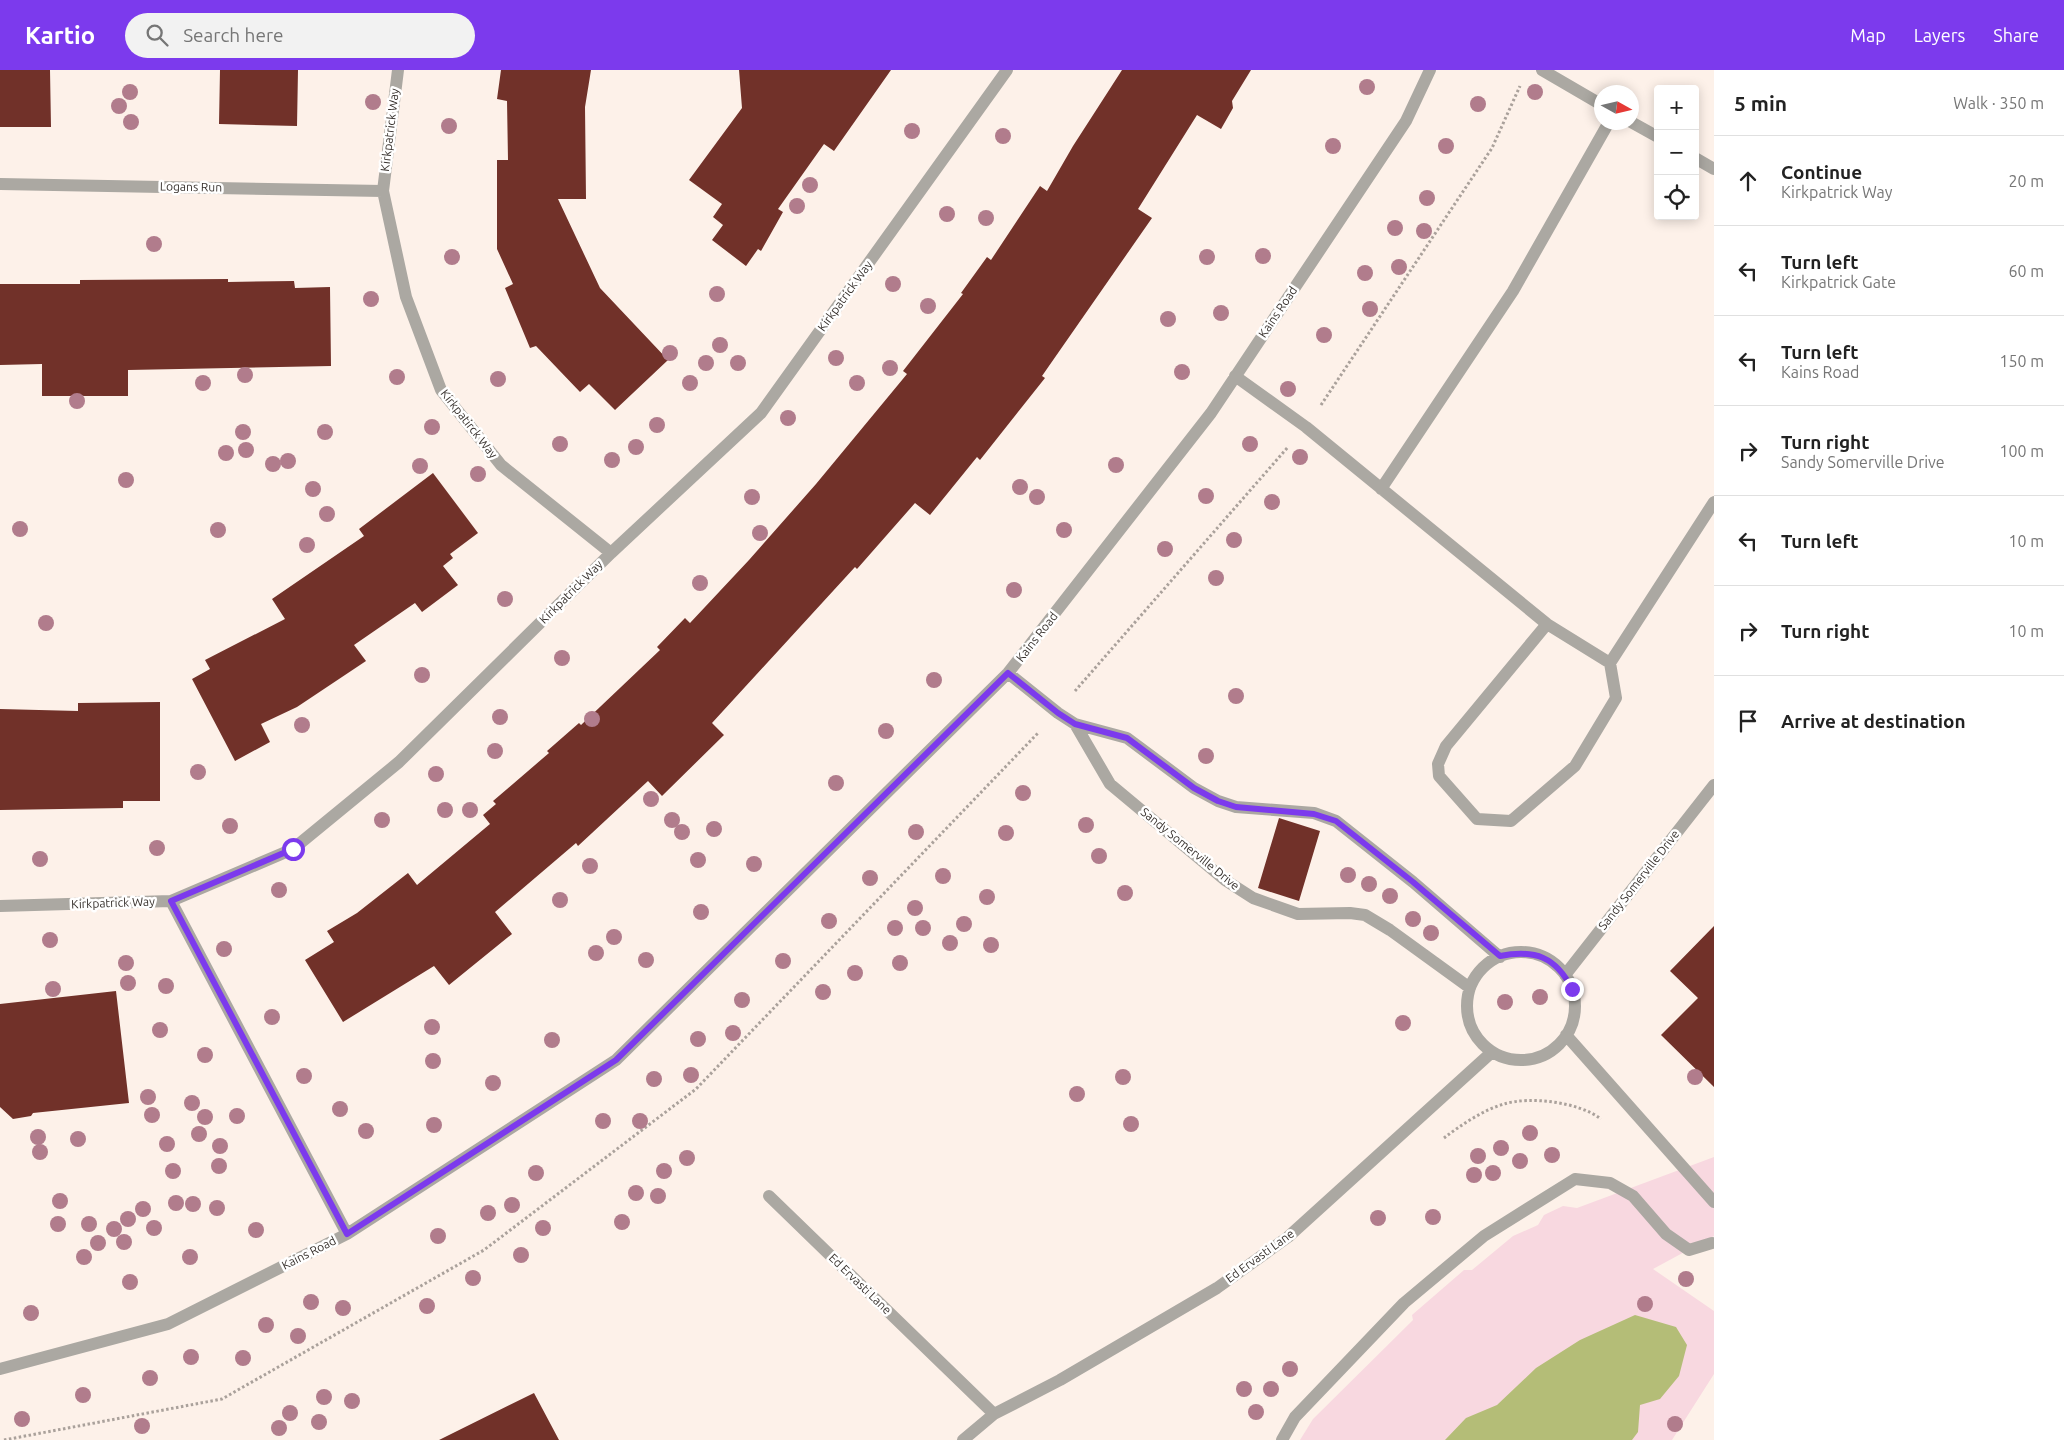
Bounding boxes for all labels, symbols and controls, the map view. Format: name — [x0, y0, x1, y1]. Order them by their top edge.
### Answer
search box — [125, 13, 475, 58]
icon: search — [143, 21, 171, 49]
text: Kartio — [25, 22, 95, 49]
text: Search here — [183, 24, 284, 46]
text: Map — [1850, 25, 1886, 45]
text: Layers — [1914, 25, 1965, 45]
text: Share — [1993, 25, 2039, 45]
north arrow — [1594, 85, 1639, 130]
map controls — [1654, 85, 1699, 220]
button: + — [1654, 85, 1699, 130]
street label: Kirkpatrick Way — [378, 87, 401, 172]
text: 5 min — [1734, 91, 1787, 115]
text: Walk · 350 m — [1953, 94, 2044, 112]
button: − — [1654, 130, 1699, 175]
text: Continue — [1781, 161, 1862, 183]
icon: ahead — [1734, 167, 1762, 195]
text: 20 m — [2008, 172, 2044, 190]
button: locate — [1654, 175, 1699, 220]
street label: Logans Run — [160, 179, 222, 194]
text: Kirkpatrick Way — [1781, 183, 1893, 201]
text: Turn left — [1781, 251, 1859, 273]
icon: left — [1734, 257, 1762, 285]
street label: Kirkpatrick Way — [815, 258, 875, 333]
text: 60 m — [2008, 262, 2044, 280]
text: Kirkpatrick Gate — [1781, 273, 1896, 291]
street label: Kains Road — [1256, 284, 1299, 340]
text: Turn left — [1781, 341, 1859, 363]
icon: left — [1734, 347, 1762, 375]
text: 150 m — [1999, 352, 2044, 370]
text: Kains Road — [1781, 363, 1859, 381]
street label: Kirkpatirck Way — [439, 387, 500, 461]
text: Turn right — [1781, 431, 1869, 453]
icon: right — [1734, 437, 1762, 465]
text: 100 m — [1999, 442, 2044, 460]
text: Sandy Somerville Drive — [1781, 453, 1945, 471]
icon: left — [1734, 527, 1762, 555]
text: Turn left — [1781, 530, 1859, 552]
text: 10 m — [2008, 532, 2044, 550]
street label: Kirkpatrick Way — [536, 557, 605, 626]
street label: Kains Road — [1013, 609, 1060, 664]
icon: right — [1734, 617, 1762, 645]
text: Turn right — [1781, 620, 1869, 642]
text: 10 m — [2008, 622, 2044, 640]
icon: arrive — [1734, 707, 1762, 735]
text: Arrive at destination — [1781, 710, 1966, 732]
street label: Sandy Somerville Drive — [1139, 805, 1242, 892]
street label: Sandy Somerville Drive — [1596, 827, 1682, 932]
route start — [282, 838, 305, 861]
street label: Kirkpatrick Way — [71, 895, 155, 910]
route end — [1561, 978, 1584, 1001]
street label: Ed Ervasti Lane — [1223, 1226, 1296, 1285]
street label: Kains Road — [280, 1233, 338, 1272]
street label: Ed Ervasti Lane — [827, 1251, 894, 1317]

